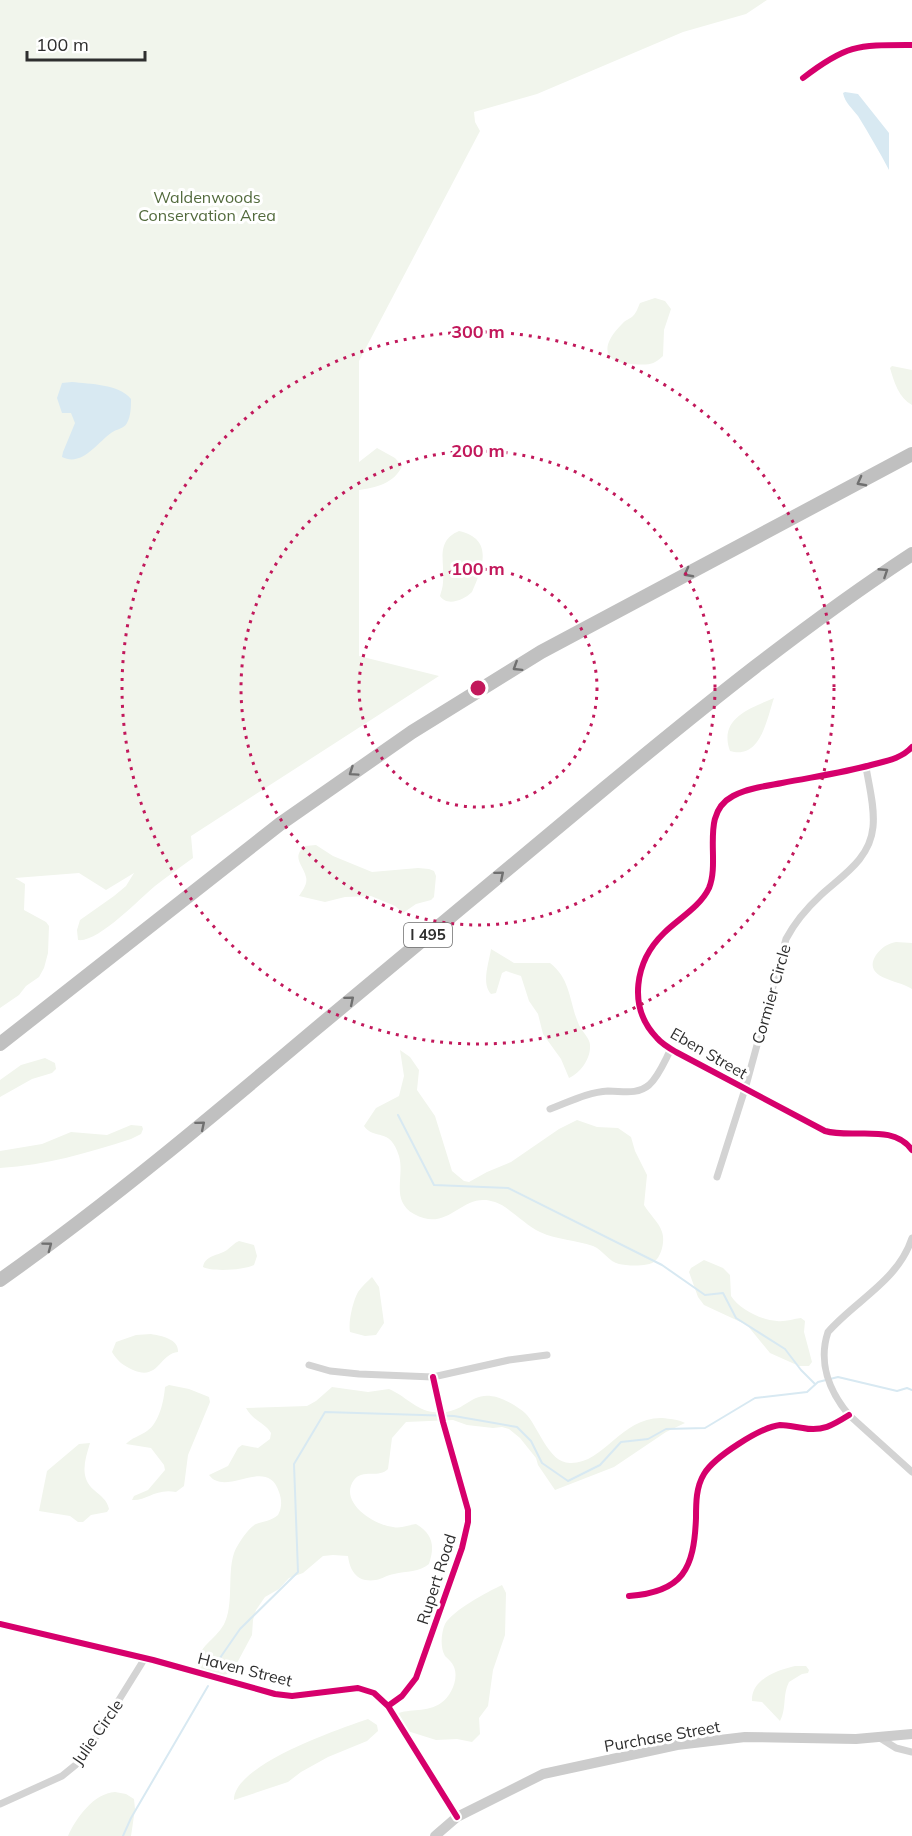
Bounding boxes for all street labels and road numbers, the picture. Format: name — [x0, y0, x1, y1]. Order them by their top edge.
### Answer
road number: I 495 — [404, 923, 452, 947]
street label: Cormier Circle — [747, 942, 795, 1046]
street label: Eben Street — [667, 1023, 751, 1083]
street label: Rupert Road — [412, 1531, 460, 1627]
street label: Haven Street — [196, 1648, 295, 1690]
street label: Julie Circle — [67, 1695, 127, 1769]
street label: Purchase Street — [603, 1716, 722, 1756]

